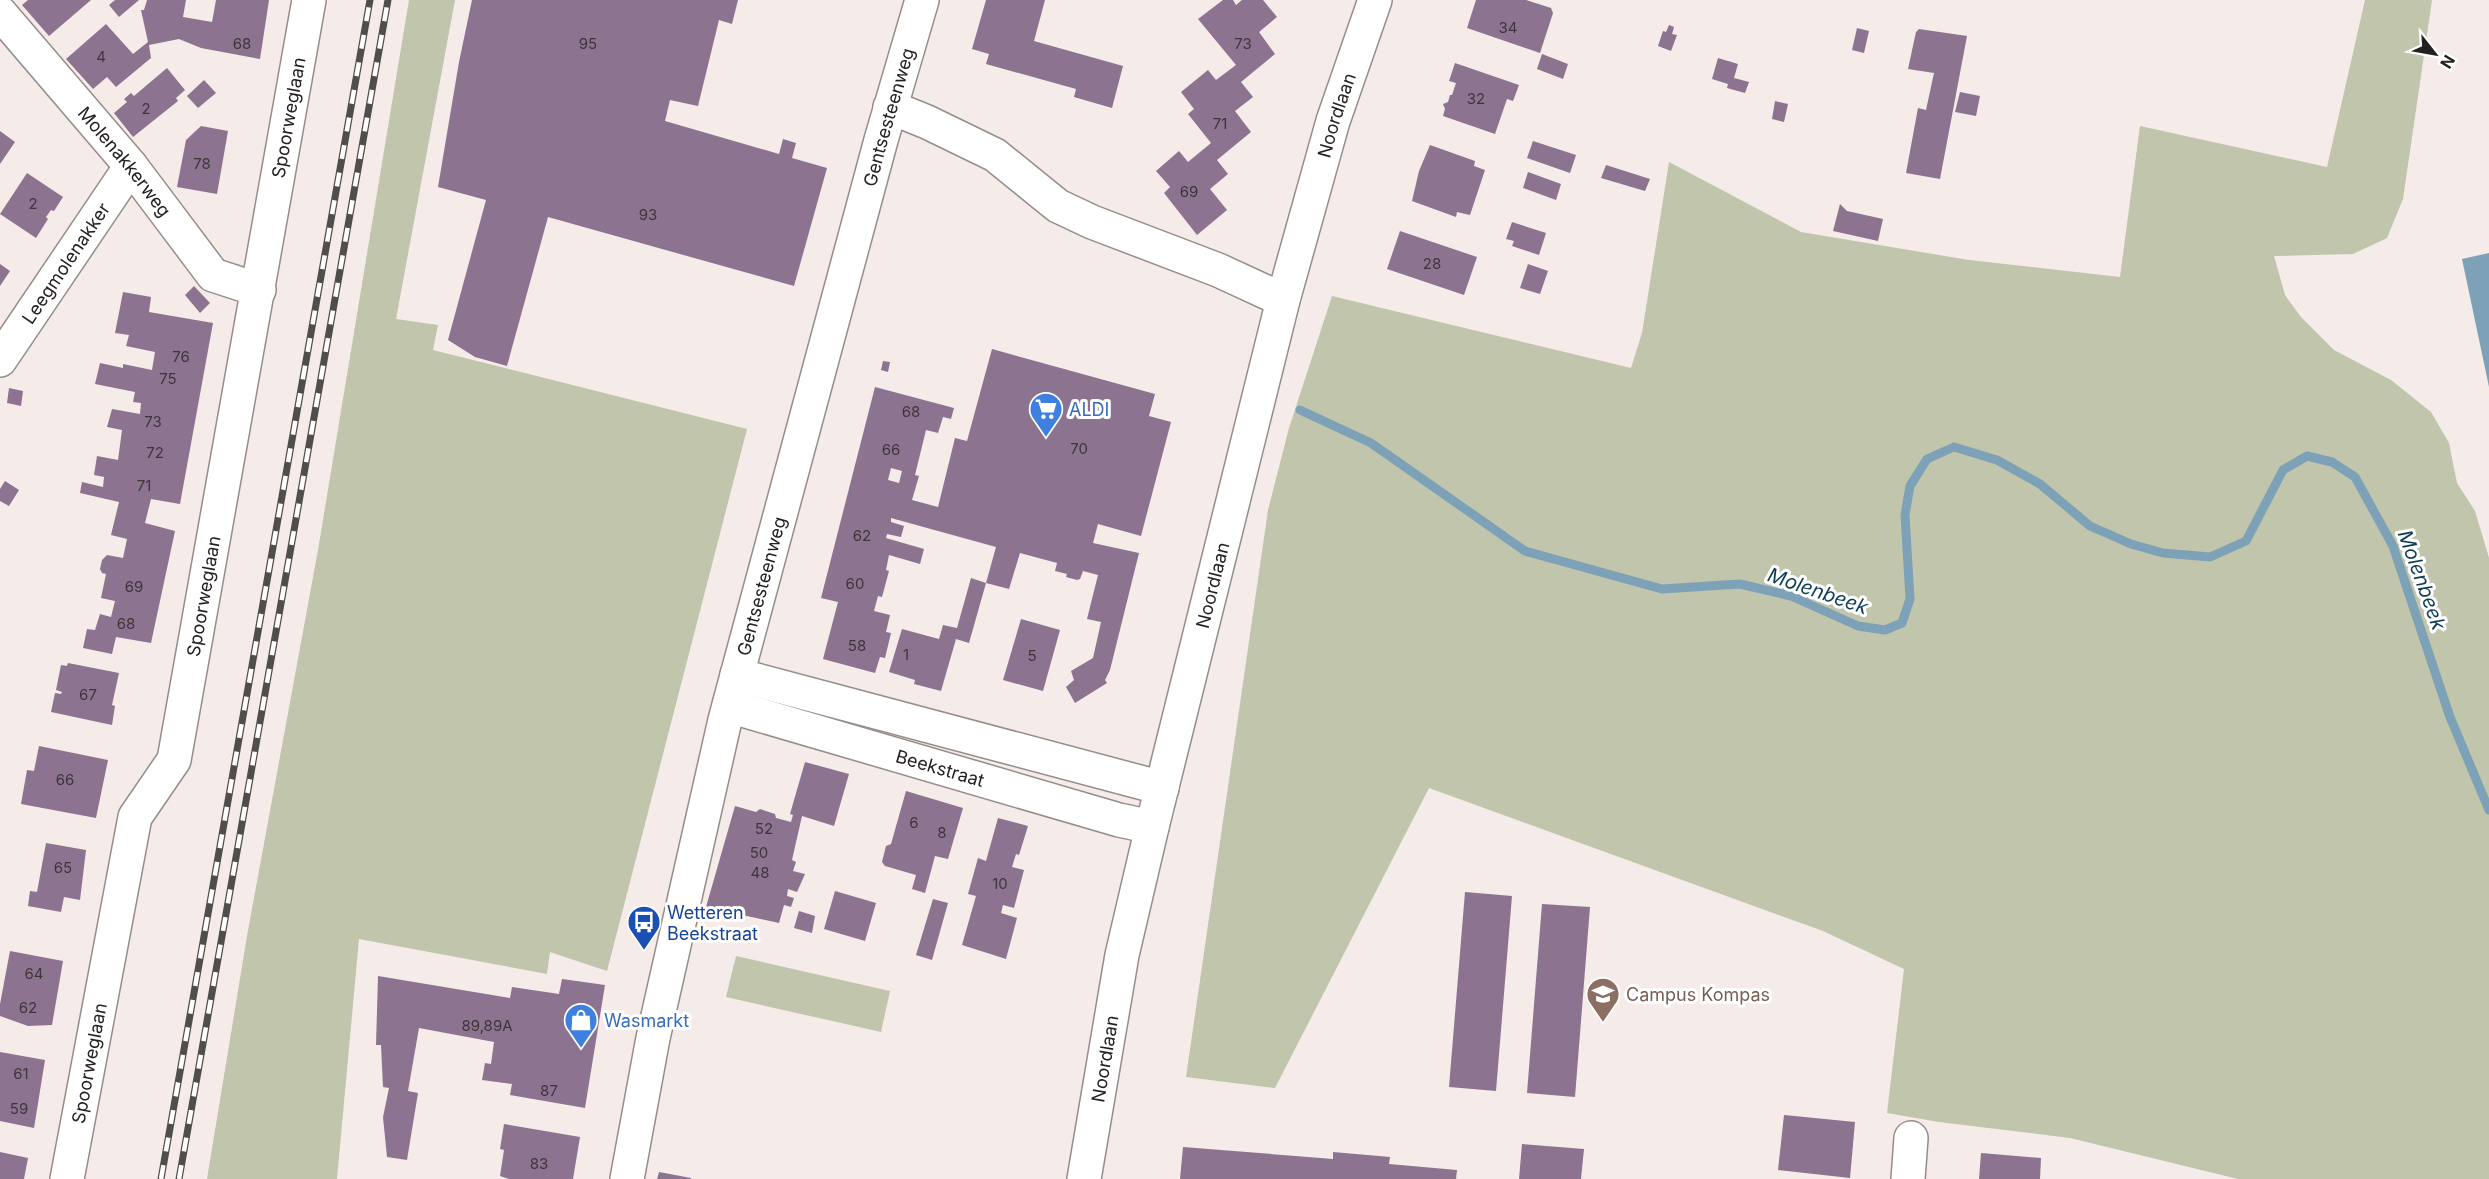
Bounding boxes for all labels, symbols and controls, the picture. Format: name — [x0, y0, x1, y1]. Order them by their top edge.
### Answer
house number: 34 — [1499, 18, 1517, 37]
north arrow — [2405, 24, 2465, 84]
house number: 68 — [233, 34, 251, 53]
house number: 95 — [579, 34, 597, 53]
house number: 73 — [1234, 34, 1252, 53]
street label: Gentsesteenweg — [858, 45, 918, 189]
house number: 4 — [96, 47, 106, 66]
text: N — [2436, 51, 2460, 72]
street label: Spoorweglaan — [267, 55, 309, 179]
street label: Noordlaan — [1313, 70, 1359, 160]
house number: 32 — [1467, 89, 1485, 108]
house number: 2 — [141, 99, 151, 118]
street label: Molenakkerweg — [74, 102, 176, 220]
house number: 71 — [1213, 114, 1227, 133]
house number: 78 — [193, 154, 211, 173]
house number: 69 — [1180, 182, 1198, 201]
house number: 2 — [28, 194, 38, 213]
street label: Leegmolenakker — [17, 199, 114, 327]
house number: 93 — [639, 205, 657, 224]
house number: 28 — [1423, 254, 1441, 273]
house number: 76 — [172, 347, 190, 366]
house number: 75 — [159, 369, 177, 388]
supermarket icon: ALDI — [1028, 391, 1064, 438]
place label: ALDI — [1069, 399, 1109, 420]
house number: 68 — [902, 402, 920, 421]
house number: 73 — [144, 412, 162, 431]
house number: 70 — [1070, 439, 1088, 458]
house number: 66 — [882, 440, 900, 459]
house number: 72 — [146, 443, 164, 462]
house number: 71 — [137, 476, 151, 495]
street label: Gentsesteenweg — [732, 514, 790, 658]
house number: 62 — [853, 526, 871, 545]
water label: Molenbeek — [2393, 527, 2451, 634]
street label: Spoorweglaan — [182, 534, 224, 658]
street label: Noordlaan — [1191, 540, 1233, 630]
water label: Molenbeek — [1765, 563, 1872, 620]
house number: 60 — [846, 574, 864, 593]
house number: 69 — [125, 577, 143, 596]
house number: 68 — [117, 614, 135, 633]
house number: 58 — [848, 636, 866, 655]
house number: 1 — [903, 645, 909, 664]
house number: 5 — [1027, 646, 1037, 665]
house number: 67 — [79, 685, 97, 704]
street label: Beekstraat — [894, 745, 987, 791]
house number: 66 — [56, 770, 74, 789]
house number: 6 — [909, 813, 919, 832]
house number: 52 — [755, 819, 773, 838]
house number: 8 — [937, 823, 947, 842]
house number: 50 — [750, 843, 768, 862]
house number: 65 — [54, 858, 72, 877]
house number: 48 — [751, 863, 769, 882]
house number: 10 — [992, 874, 1008, 893]
place label: Wetteren Beekstraat — [667, 902, 758, 944]
bus stop icon: Wetteren Beekstraat — [626, 904, 662, 951]
house number: 64 — [25, 964, 44, 983]
school or university icon: Campus Kompas — [1585, 976, 1621, 1023]
place label: Campus Kompas — [1626, 984, 1770, 1005]
house number: 62 — [19, 998, 37, 1017]
street label: Spoorweglaan — [67, 1001, 110, 1125]
shop icon: Wasmarkt — [563, 1002, 599, 1049]
place label: Wasmarkt — [604, 1010, 689, 1031]
street label: Noordlaan — [1087, 1014, 1122, 1104]
house number: 89,89A — [461, 1016, 513, 1035]
house number: 61 — [13, 1064, 29, 1083]
house number: 87 — [540, 1081, 558, 1100]
house number: 59 — [10, 1099, 28, 1118]
house number: 83 — [530, 1154, 548, 1173]

